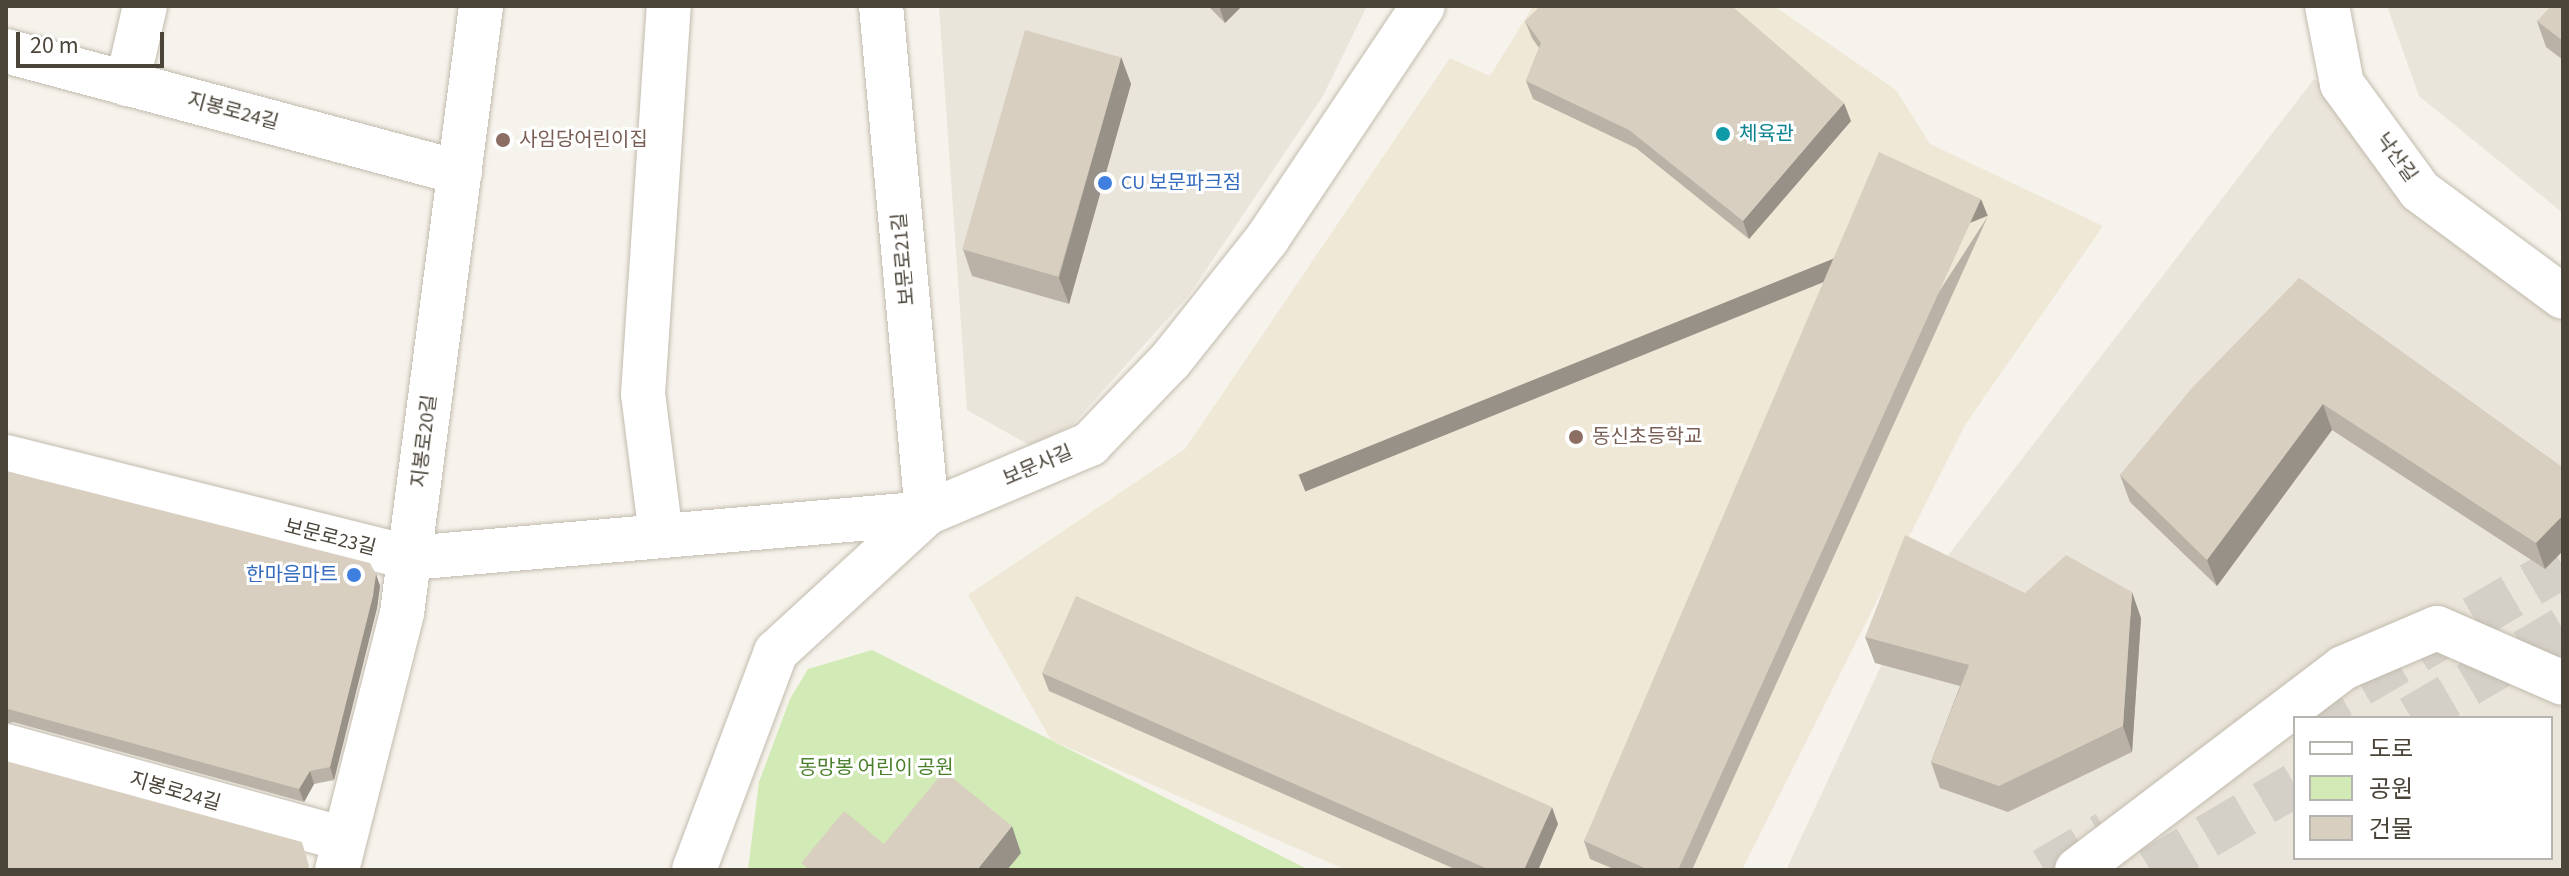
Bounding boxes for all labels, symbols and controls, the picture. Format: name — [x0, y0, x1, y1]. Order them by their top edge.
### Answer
scale bar — [20, 16, 168, 66]
text: 20 m — [30, 28, 79, 63]
street label: 지봉로24길 — [185, 88, 281, 136]
place label: 체육관 — [1739, 122, 1794, 146]
marker: 체육관 — [1714, 125, 1732, 143]
place label: 사임당어린이집 — [519, 128, 648, 152]
street label: 낙산길 — [2370, 129, 2422, 187]
marker: 사임당어린이집 — [494, 131, 512, 149]
place label: CU 보문파크점 — [1121, 171, 1241, 195]
marker: CU 보문파크점 — [1096, 174, 1114, 192]
street label: 보문로21길 — [888, 211, 920, 307]
street label: 지봉로20길 — [407, 393, 443, 489]
place label: 동신초등학교 — [1592, 425, 1702, 449]
marker: 동신초등학교 — [1567, 428, 1585, 446]
street label: 보문사길 — [999, 441, 1077, 491]
street label: 보문로23길 — [282, 515, 378, 561]
place label: 한마음마트 — [246, 563, 338, 587]
marker: 한마음마트 — [345, 566, 363, 584]
legend — [2293, 716, 2553, 860]
text: 도로 — [2369, 732, 2413, 767]
park label: 동망봉 어린이 공원 — [798, 756, 954, 780]
street label: 지봉로24길 — [127, 768, 223, 816]
text: 공원 — [2369, 772, 2413, 807]
text: 건물 — [2369, 812, 2413, 847]

